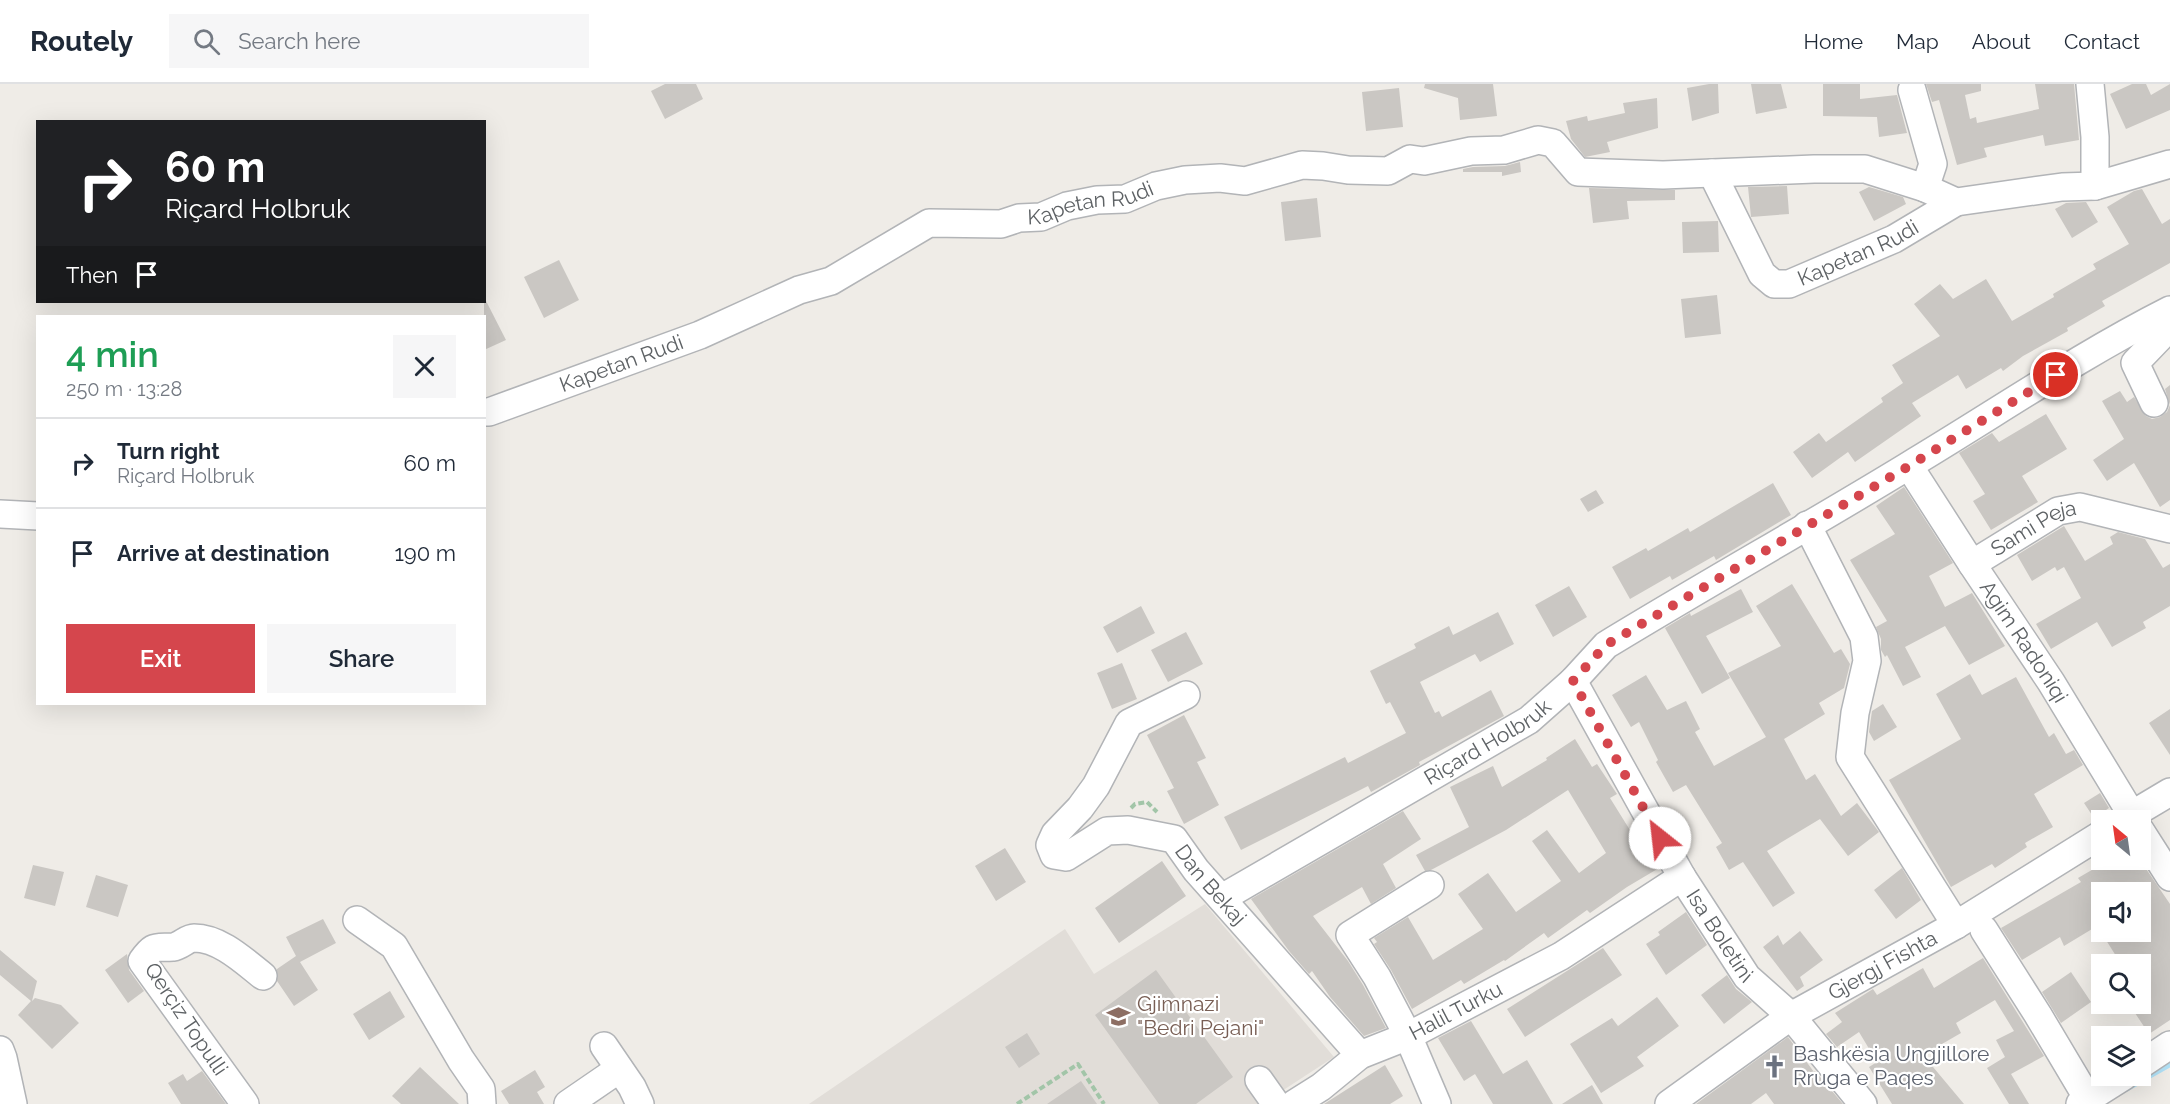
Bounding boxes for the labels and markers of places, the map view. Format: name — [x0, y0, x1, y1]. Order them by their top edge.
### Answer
pin — [2030, 349, 2081, 400]
place label: Gjimnazi "Bedri Pejani" — [1137, 991, 1264, 1040]
school or university icon: Gjimnazi "Bedri Pejani" — [1106, 1003, 1132, 1029]
place label: Bashkësia Ungjillore Rruga e Paqes — [1793, 1041, 1989, 1090]
church icon: Bashkësia Ungjillore Rruga e Paqes — [1762, 1053, 1788, 1079]

